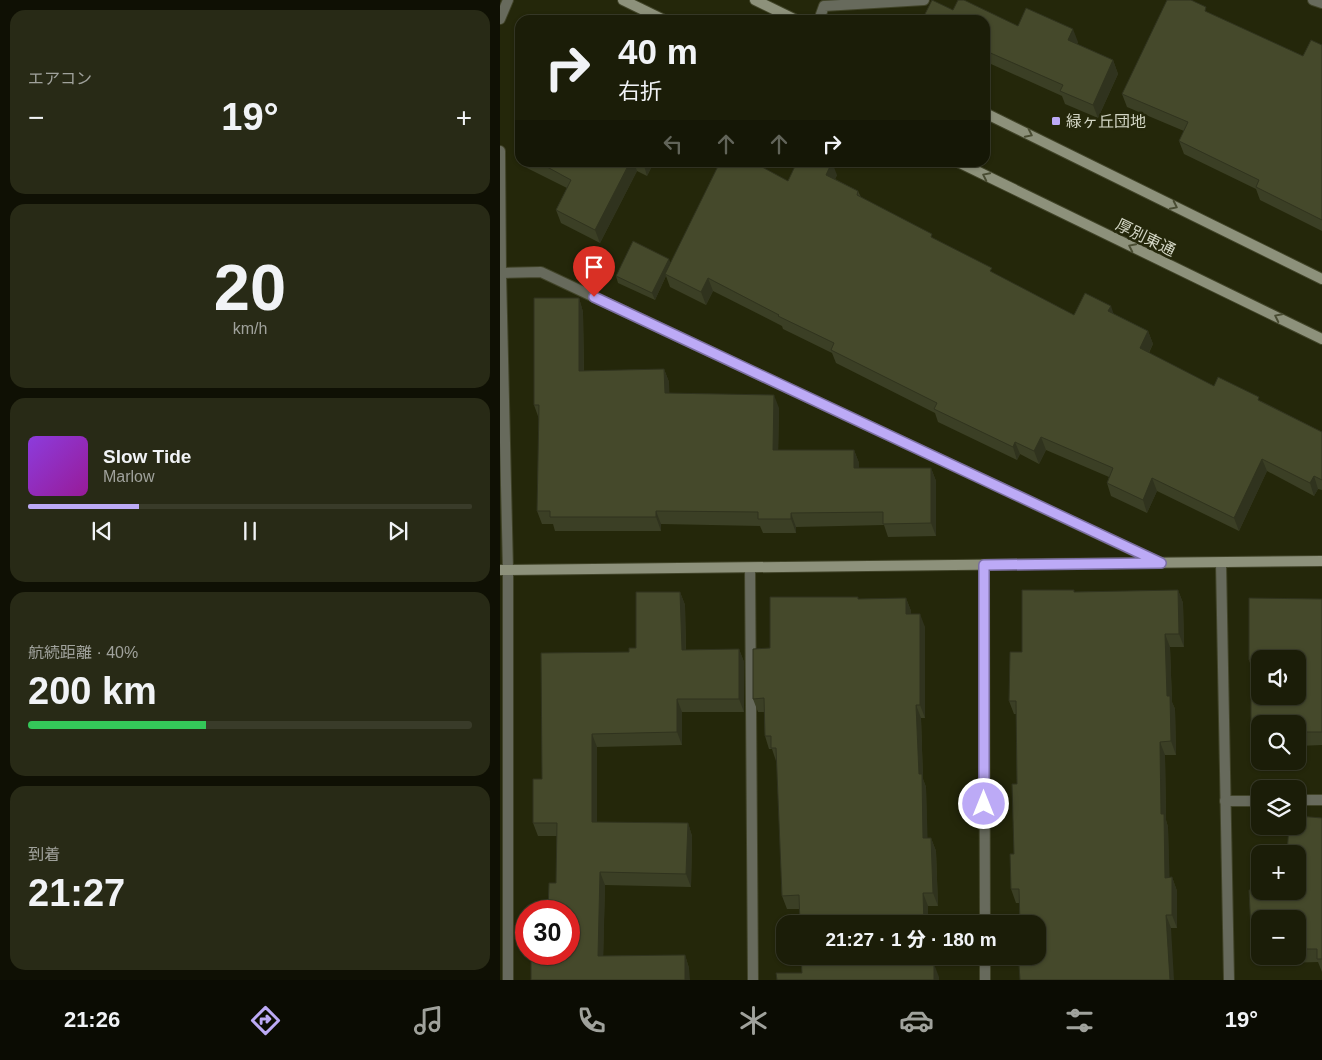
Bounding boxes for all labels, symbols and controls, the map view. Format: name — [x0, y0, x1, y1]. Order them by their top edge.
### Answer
text: 40 m — [618, 32, 698, 71]
icon: right — [535, 35, 600, 100]
text: エアコン — [28, 70, 92, 87]
text: 右折 — [618, 79, 662, 104]
text: 19° — [221, 96, 279, 138]
text: − — [28, 102, 44, 133]
text: + — [456, 102, 472, 133]
place label: 緑ヶ丘団地 — [1066, 113, 1146, 130]
marker: 緑ヶ丘団地 — [1050, 115, 1062, 127]
one-way arrow — [1024, 128, 1033, 138]
icon: left — [659, 130, 687, 158]
icon: ahead — [712, 130, 740, 158]
icon: ahead — [765, 130, 793, 158]
icon: right — [818, 130, 846, 158]
one-way arrow — [982, 172, 991, 182]
one-way arrow — [1169, 200, 1178, 210]
street label: 厚別東通 — [1113, 216, 1178, 259]
one-way arrow — [1128, 242, 1137, 253]
pin — [573, 246, 615, 297]
text: 20 — [214, 251, 286, 324]
icon: arrive — [580, 253, 608, 281]
one-way arrow — [1274, 313, 1283, 324]
text: km/h — [233, 320, 267, 337]
text: Slow Tide — [103, 446, 191, 467]
text: Marlow — [103, 468, 155, 485]
icon: previous — [88, 517, 116, 545]
icon: pause — [236, 517, 264, 545]
icon: next — [384, 517, 412, 545]
text: 航続距離 · 40% — [28, 644, 138, 661]
map controls — [1251, 650, 1306, 965]
button: sound — [1251, 650, 1306, 705]
text: 200 km — [28, 670, 157, 712]
button: search — [1251, 715, 1306, 770]
position arrow — [957, 777, 1009, 829]
button: layers — [1251, 780, 1306, 835]
button: + — [1251, 845, 1306, 900]
text: 到着 — [28, 846, 60, 863]
text: 21:27 — [28, 872, 125, 914]
speed limit sign: 30 — [515, 900, 580, 965]
button: − — [1251, 910, 1306, 965]
text: 21:27 · 1 分 · 180 m — [825, 929, 997, 950]
icon: directions — [248, 1003, 283, 1038]
icon: music — [411, 1003, 446, 1038]
icon: phone — [574, 1003, 609, 1038]
icon: climate — [736, 1003, 771, 1038]
icon: car — [899, 1003, 934, 1038]
icon: filters — [1062, 1003, 1097, 1038]
text: 21:26 — [64, 1007, 120, 1032]
text: 19° — [1225, 1007, 1258, 1032]

